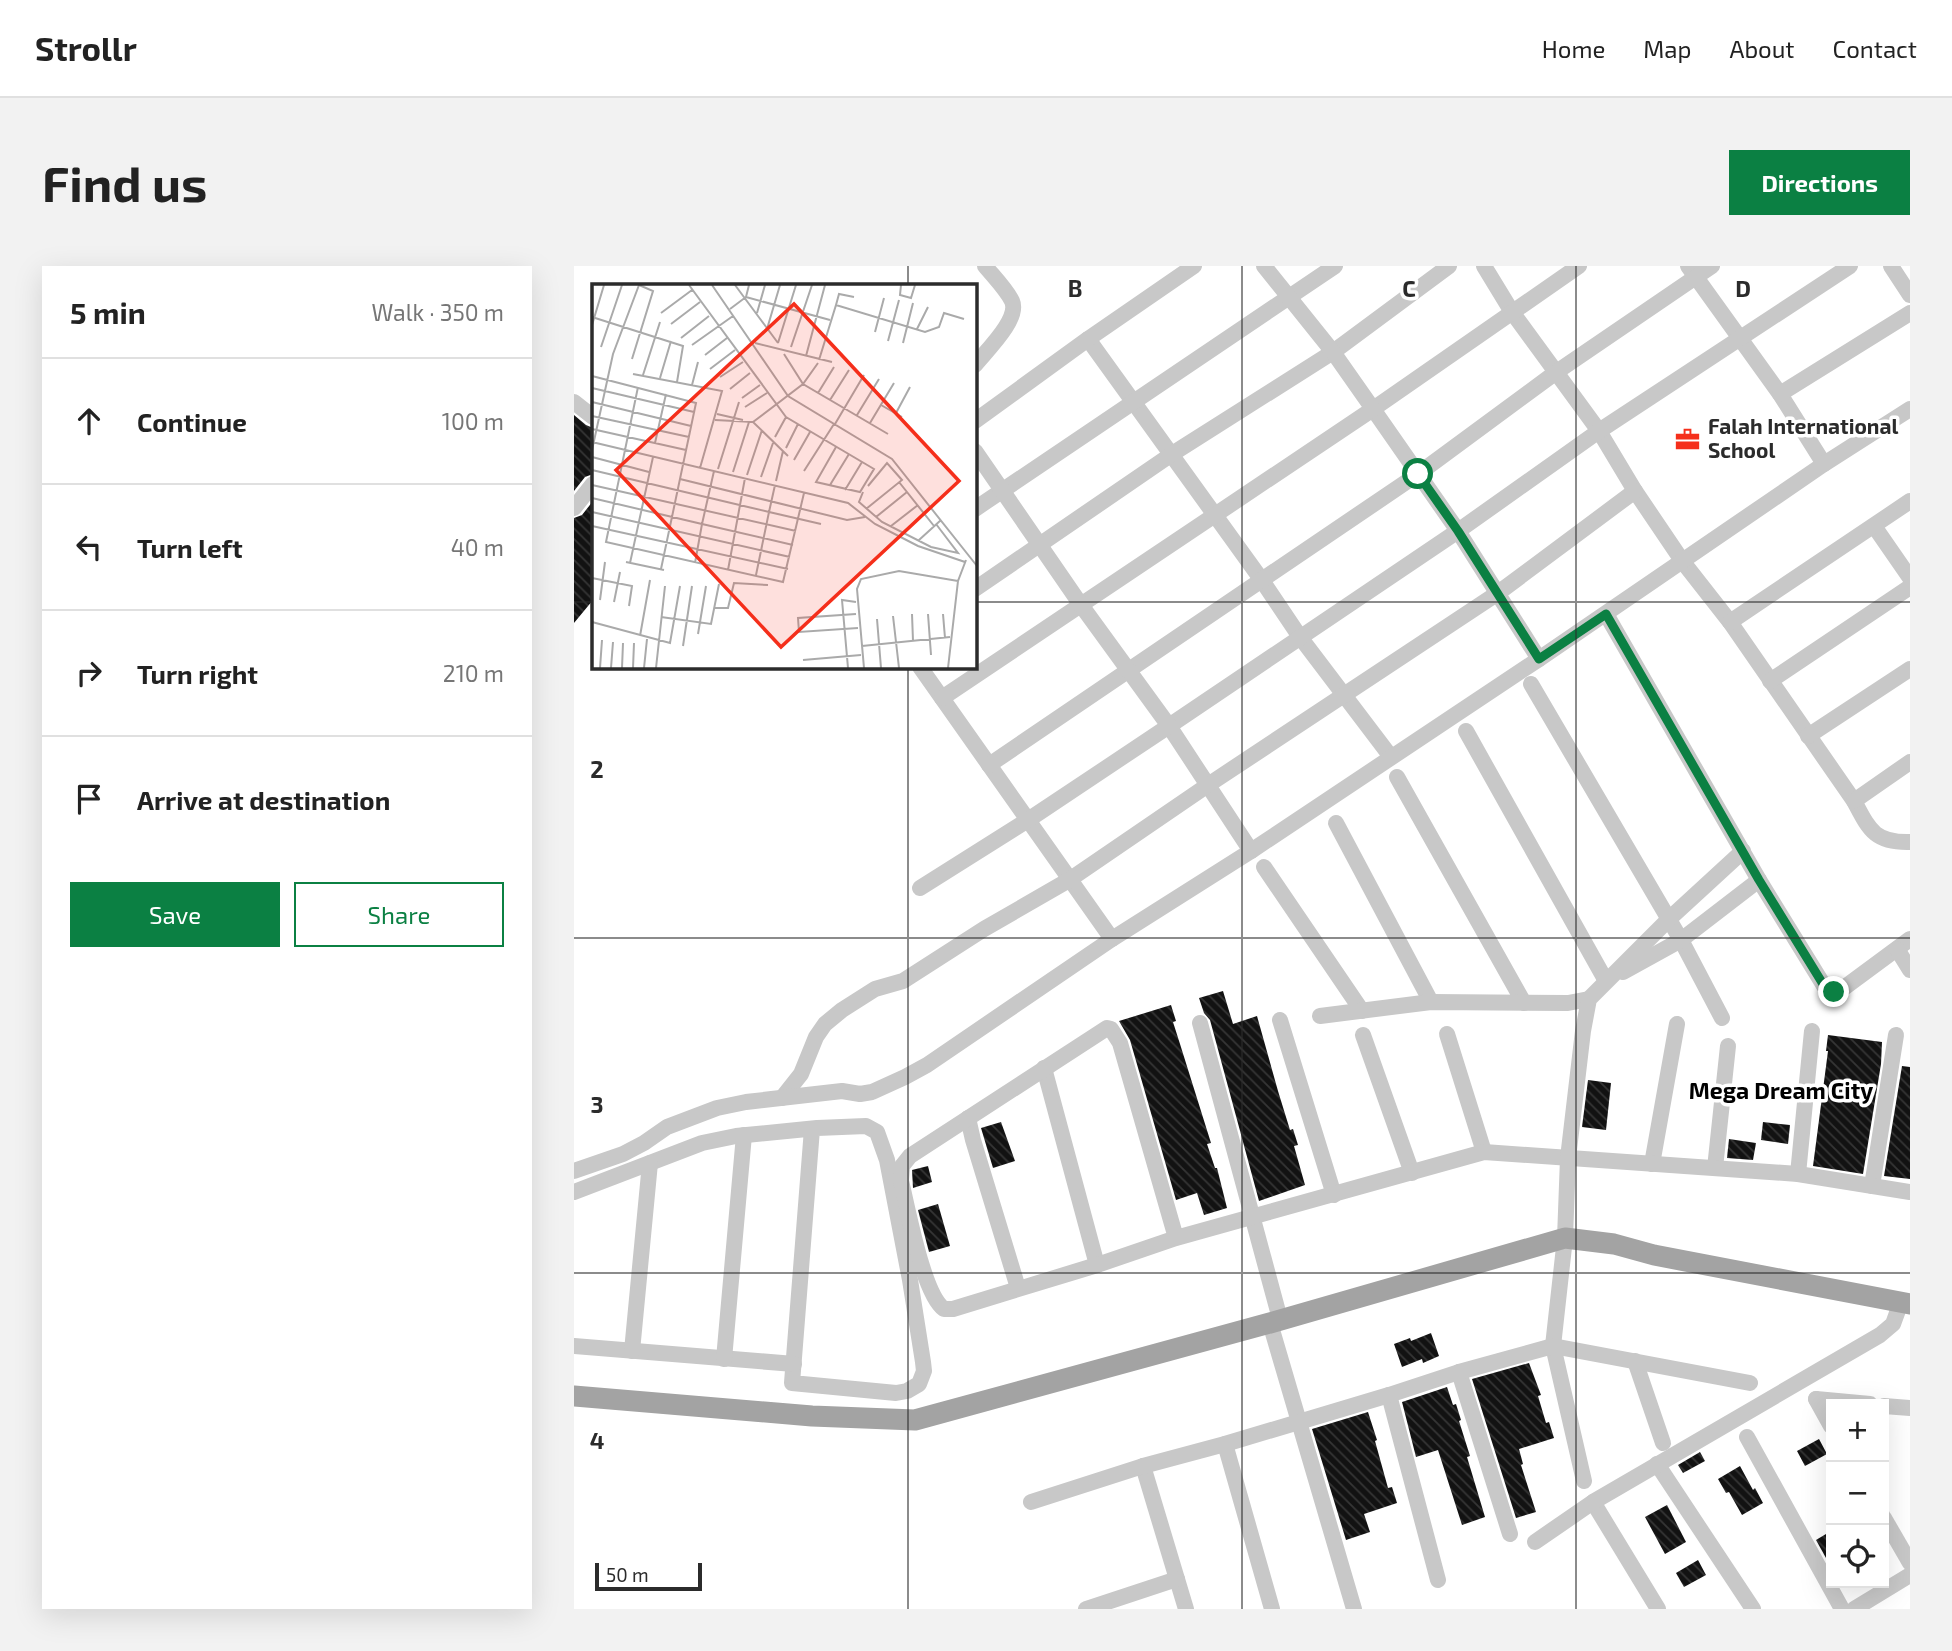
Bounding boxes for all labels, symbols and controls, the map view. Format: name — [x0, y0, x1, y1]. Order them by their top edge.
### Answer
text: Strollr — [35, 28, 137, 68]
text: Home — [1542, 34, 1605, 63]
text: Map — [1643, 34, 1691, 63]
text: About — [1729, 34, 1795, 63]
text: Contact — [1833, 34, 1917, 63]
button: Directions — [1729, 150, 1910, 215]
text: Find us — [42, 153, 207, 212]
text: B — [1068, 274, 1082, 302]
text: C — [1402, 274, 1416, 302]
text: D — [1735, 274, 1751, 302]
inset map — [592, 284, 976, 668]
text: 5 min — [70, 294, 146, 330]
text: Walk · 350 m — [372, 298, 504, 326]
icon: ahead — [70, 402, 108, 440]
text: Continue — [137, 406, 247, 437]
text: 100 m — [442, 407, 504, 435]
place label: Falah International School — [1708, 413, 1898, 462]
office icon: Falah International School — [1674, 425, 1702, 453]
route start — [1402, 458, 1433, 489]
icon: left — [70, 528, 108, 566]
text: Turn left — [137, 532, 243, 563]
text: 40 m — [451, 533, 504, 561]
icon: right — [70, 654, 108, 692]
text: Turn right — [137, 658, 258, 689]
text: 210 m — [443, 659, 504, 687]
text: 2 — [590, 755, 604, 783]
icon: arrive — [70, 780, 108, 818]
text: Arrive at destination — [137, 784, 390, 815]
button: Save — [70, 882, 280, 947]
button: Share — [294, 882, 504, 947]
route end — [1818, 976, 1849, 1007]
district label: Mega Dream City — [1689, 1076, 1873, 1104]
text: 3 — [590, 1090, 604, 1118]
map controls — [1826, 1399, 1889, 1588]
button: + — [1826, 1399, 1889, 1462]
text: 4 — [590, 1426, 604, 1454]
button: − — [1826, 1462, 1889, 1525]
button: locate — [1826, 1525, 1889, 1588]
scale bar — [595, 1560, 702, 1592]
text: 50 m — [606, 1563, 649, 1586]

